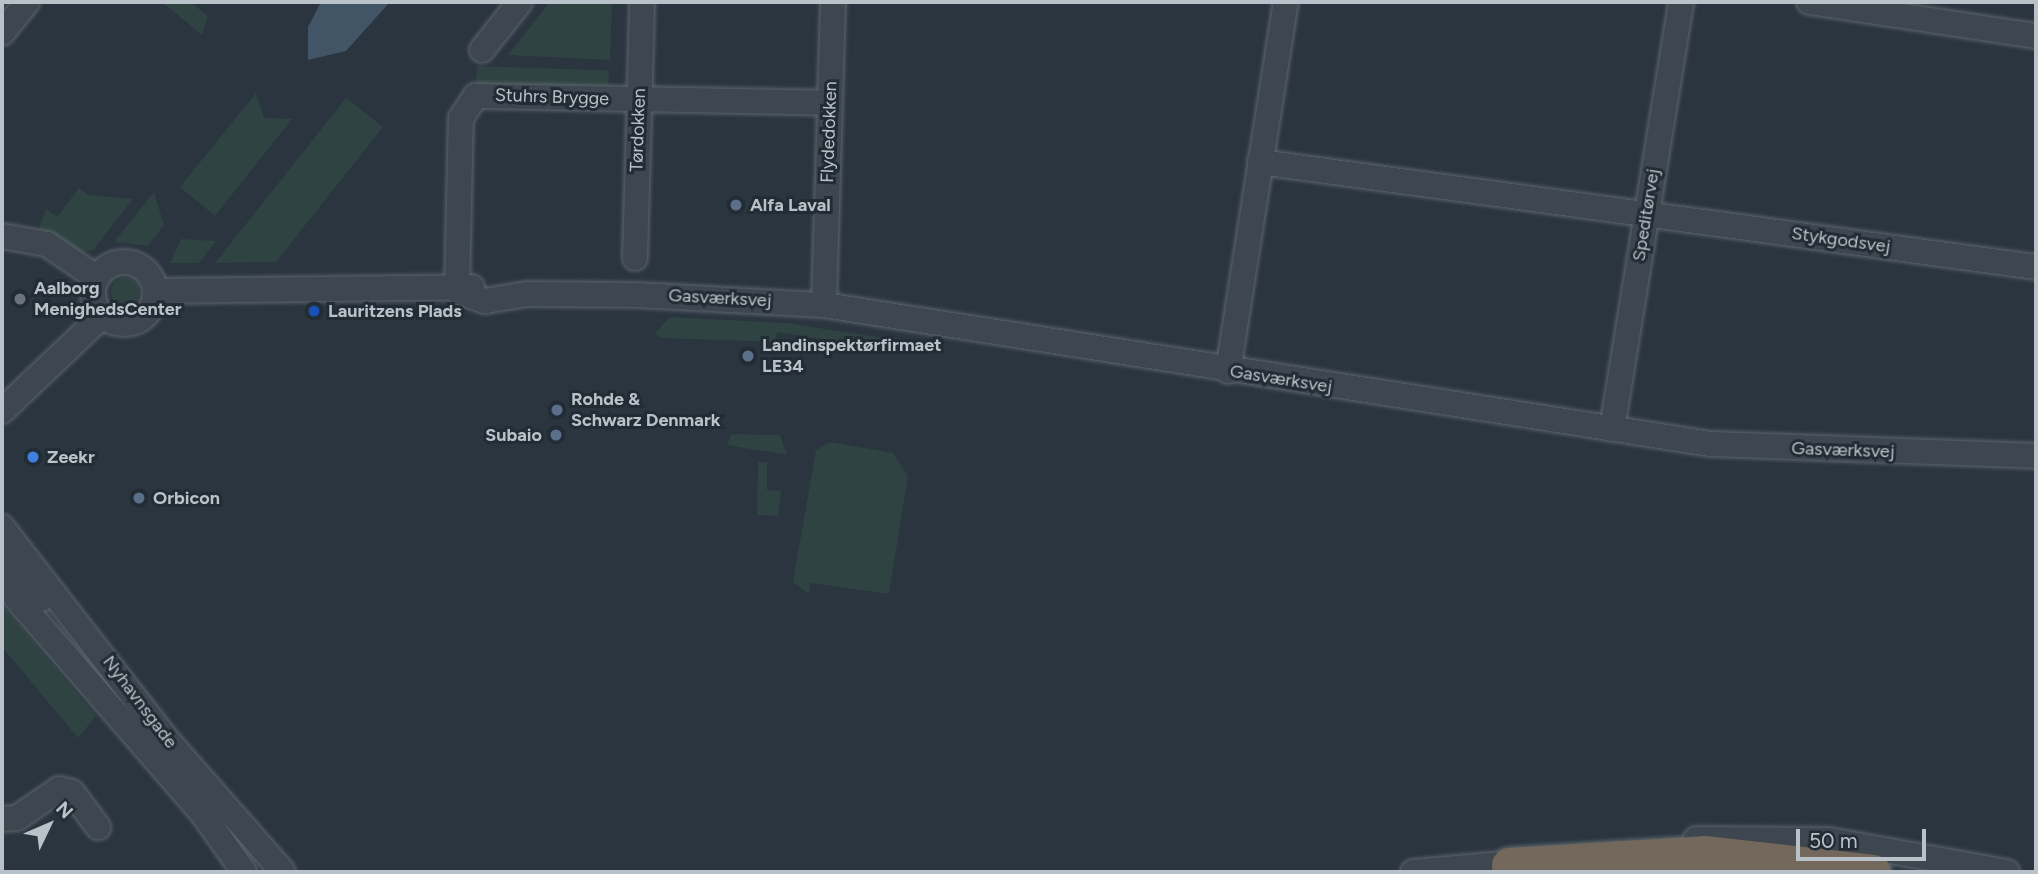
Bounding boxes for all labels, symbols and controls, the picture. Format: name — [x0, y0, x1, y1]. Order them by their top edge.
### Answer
street label: Flydedokken — [816, 81, 842, 183]
street label: Stuhrs Brygge — [495, 84, 609, 110]
street label: Tørdokken — [626, 88, 650, 172]
street label: Speditørvej — [1628, 167, 1664, 263]
place label: Alfa Laval — [750, 194, 831, 216]
marker: Alfa Laval — [728, 197, 744, 213]
street label: Stykgodsvej — [1790, 222, 1892, 258]
place label: Aalborg MenighedsCenter — [34, 278, 182, 320]
street label: Gasværksvej — [668, 285, 772, 311]
marker: Aalborg MenighedsCenter — [12, 291, 28, 307]
place label: Lauritzens Plads — [328, 300, 462, 322]
marker: Lauritzens Plads — [306, 303, 322, 319]
place label: Landinspektørfirmaet LE34 — [762, 335, 941, 378]
marker: Landinspektørfirmaet LE34 — [740, 348, 756, 364]
street label: Gasværksvej — [1228, 360, 1334, 398]
place label: Rohde & Schwarz Denmark — [571, 389, 720, 432]
marker: Rohde & Schwarz Denmark — [549, 402, 565, 418]
place label: Subaio — [485, 424, 542, 446]
marker: Subaio — [548, 427, 564, 443]
street label: Gasværksvej — [1791, 437, 1895, 463]
place label: Zeekr — [47, 446, 95, 468]
marker: Zeekr — [25, 449, 41, 465]
place label: Orbicon — [153, 487, 220, 509]
marker: Orbicon — [131, 490, 147, 506]
street label: Nyhavnsgade — [98, 651, 182, 753]
north arrow — [14, 790, 84, 860]
text: N — [51, 797, 78, 823]
scale bar — [1800, 814, 1930, 858]
text: 50 m — [1809, 828, 1858, 853]

